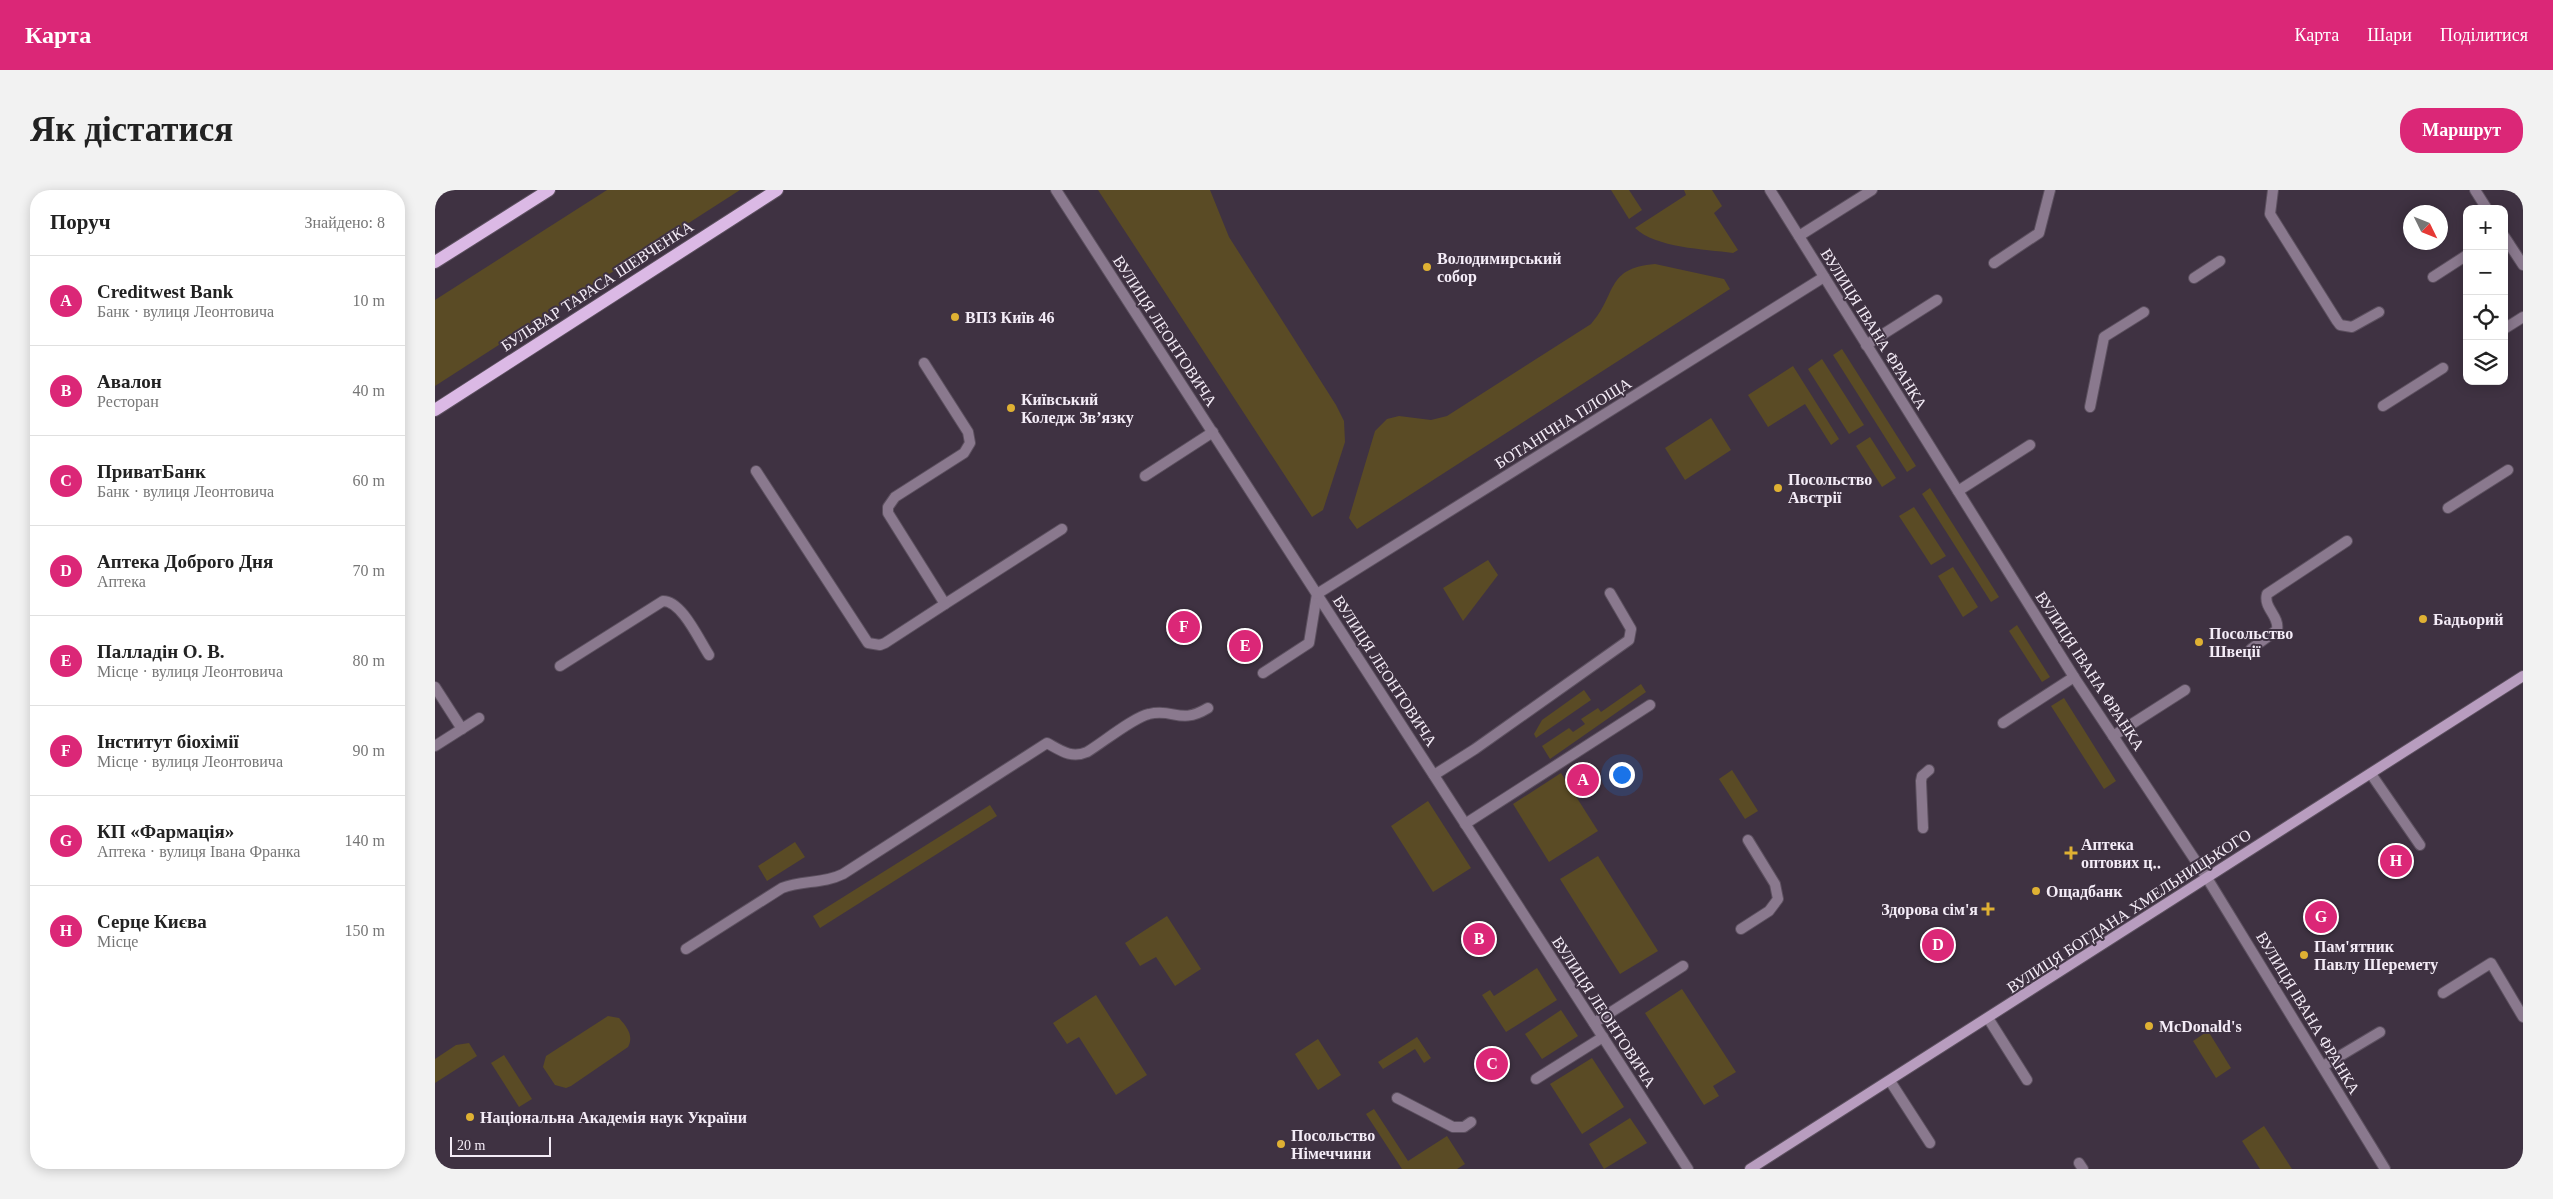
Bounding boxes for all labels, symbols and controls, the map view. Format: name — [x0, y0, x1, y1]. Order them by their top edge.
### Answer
text: Карта — [25, 22, 91, 48]
text: Карта — [2295, 25, 2339, 45]
text: Шари — [2367, 25, 2412, 45]
text: Поділитися — [2440, 25, 2528, 45]
button: Маршрут — [2400, 108, 2523, 153]
text: Як дістатися — [30, 110, 233, 149]
north arrow — [2403, 205, 2448, 250]
map controls — [2463, 205, 2508, 385]
button: + — [2463, 205, 2508, 250]
text: Поруч — [50, 210, 111, 234]
text: Знайдено: 8 — [305, 214, 385, 231]
street label: БУЛЬВАР ТАРАСА ШЕВЧЕНКА — [498, 217, 697, 355]
street label: ВУЛИЦЯ ІВАНА ФРАНКА — [1817, 246, 1931, 413]
place label: Володимирський собор — [1437, 250, 1562, 286]
button: − — [2463, 250, 2508, 295]
street label: ВУЛИЦЯ ЛЕОНТОВИЧА — [1109, 252, 1220, 411]
marker: Володимирський собор — [1421, 261, 1433, 273]
text: Creditwest Bank — [97, 281, 233, 302]
text: A — [60, 292, 72, 309]
text: 10 m — [353, 292, 385, 309]
button: locate — [2463, 295, 2508, 340]
text: Банк · вулиця Леонтовича — [97, 303, 274, 320]
place label: ВПЗ Київ 46 — [965, 309, 1054, 326]
marker: ВПЗ Київ 46 — [949, 311, 961, 323]
button: layers — [2463, 340, 2508, 385]
text: Авалон — [97, 371, 162, 392]
street label: БОТАНІЧНА ПЛОЩА — [1492, 374, 1635, 473]
text: B — [61, 382, 71, 399]
text: 40 m — [353, 382, 385, 399]
place label: Київський Коледж Зв’язку — [1021, 391, 1134, 427]
text: Ресторан — [97, 393, 159, 410]
marker: Київський Коледж Зв’язку — [1005, 402, 1017, 414]
text: ПриватБанк — [97, 461, 206, 482]
place label: Посольство Австрії — [1788, 471, 1872, 507]
text: C — [60, 472, 72, 489]
text: 60 m — [353, 472, 385, 489]
marker: Посольство Австрії — [1772, 482, 1784, 494]
text: Банк · вулиця Леонтовича — [97, 483, 274, 500]
text: Аптека Доброго Дня — [97, 551, 273, 572]
text: D — [60, 562, 72, 579]
text: 70 m — [353, 562, 385, 579]
text: Аптека — [97, 573, 146, 590]
street label: ВУЛИЦЯ ІВАНА ФРАНКА — [2031, 588, 2148, 755]
street label: ВУЛИЦЯ ЛЕОНТОВИЧА — [1329, 592, 1440, 751]
pin: F — [1168, 608, 1200, 646]
place label: Бадьорий — [2433, 611, 2503, 629]
marker: Бадьорий — [2417, 613, 2429, 625]
place label: Посольство Швеції — [2209, 625, 2293, 660]
pin: E — [1229, 627, 1261, 665]
marker: Посольство Швеції — [2193, 636, 2205, 648]
text: Палладін О. В. — [97, 641, 225, 662]
text: E — [61, 652, 71, 669]
text: 80 m — [353, 652, 385, 669]
text: Місце · вулиця Леонтовича — [97, 663, 283, 680]
text: Інститут біохімії — [97, 731, 239, 752]
text: F — [61, 742, 71, 759]
text: 90 m — [353, 742, 385, 759]
text: Місце · вулиця Леонтовича — [97, 753, 283, 770]
pin: A — [1567, 761, 1599, 799]
your location — [1609, 762, 1635, 788]
text: КП «Фармація» — [97, 821, 234, 842]
street label: ВУЛИЦЯ БОГДАНА ХМЕЛЬНИЦЬКОГО — [2004, 826, 2255, 997]
text: G — [60, 832, 72, 849]
text: 140 m — [345, 832, 385, 849]
place label: Аптека оптових ц‥ — [2081, 836, 2161, 871]
pin: H — [2380, 842, 2412, 880]
text: Аптека · вулиця Івана Франка — [97, 843, 300, 860]
marker: Аптека оптових ц‥ — [2065, 847, 2077, 859]
place label: Ощадбанк — [2046, 883, 2123, 900]
marker: Ощадбанк — [2030, 885, 2042, 897]
pin: G — [2305, 898, 2337, 936]
place label: Здорова сім'я — [1881, 901, 1978, 919]
marker: Здорова сім'я — [1982, 903, 1994, 915]
text: Серце Києва — [97, 911, 207, 932]
pin: B — [1463, 920, 1495, 958]
text: H — [60, 922, 72, 939]
text: 150 m — [345, 922, 385, 939]
pin: D — [1922, 926, 1954, 964]
street label: ВУЛИЦЯ ІВАНА ФРАНКА — [2252, 929, 2363, 1098]
text: Місце — [97, 933, 138, 950]
street label: ВУЛИЦЯ ЛЕОНТОВИЧА — [1548, 933, 1659, 1092]
place label: Пам'ятник Павлу Шеремету — [2314, 938, 2438, 974]
marker: Пам'ятник Павлу Шеремету — [2298, 949, 2310, 961]
place label: McDonald's — [2159, 1018, 2242, 1035]
marker: McDonald's — [2143, 1020, 2155, 1032]
pin: C — [1476, 1045, 1508, 1083]
place label: Національна Академія наук України — [480, 1109, 747, 1127]
marker: Національна Академія наук України — [464, 1111, 476, 1123]
place label: Посольство Німеччини — [1291, 1127, 1375, 1162]
scale bar — [450, 1134, 551, 1157]
text: 20 m — [457, 1138, 485, 1153]
marker: Посольство Німеччини — [1275, 1138, 1287, 1150]

